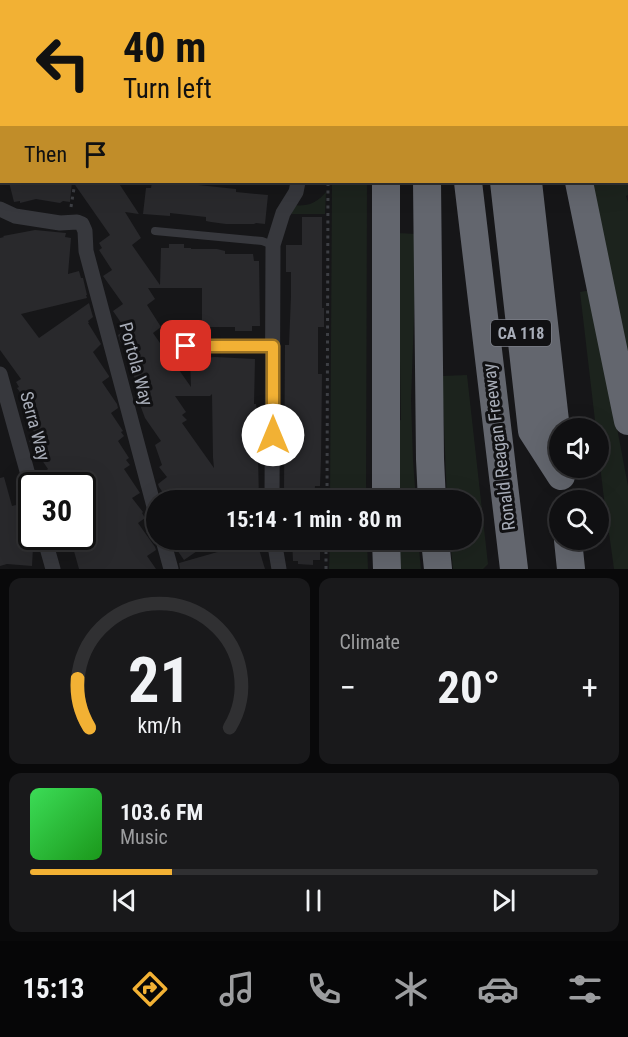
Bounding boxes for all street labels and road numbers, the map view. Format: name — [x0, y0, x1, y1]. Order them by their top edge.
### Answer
street label: Portola Way — [115, 320, 158, 408]
road number: CA 118 — [491, 320, 551, 346]
street label: Ronald Reagan Freeway — [478, 362, 519, 532]
street label: Serra Way — [16, 389, 55, 463]

